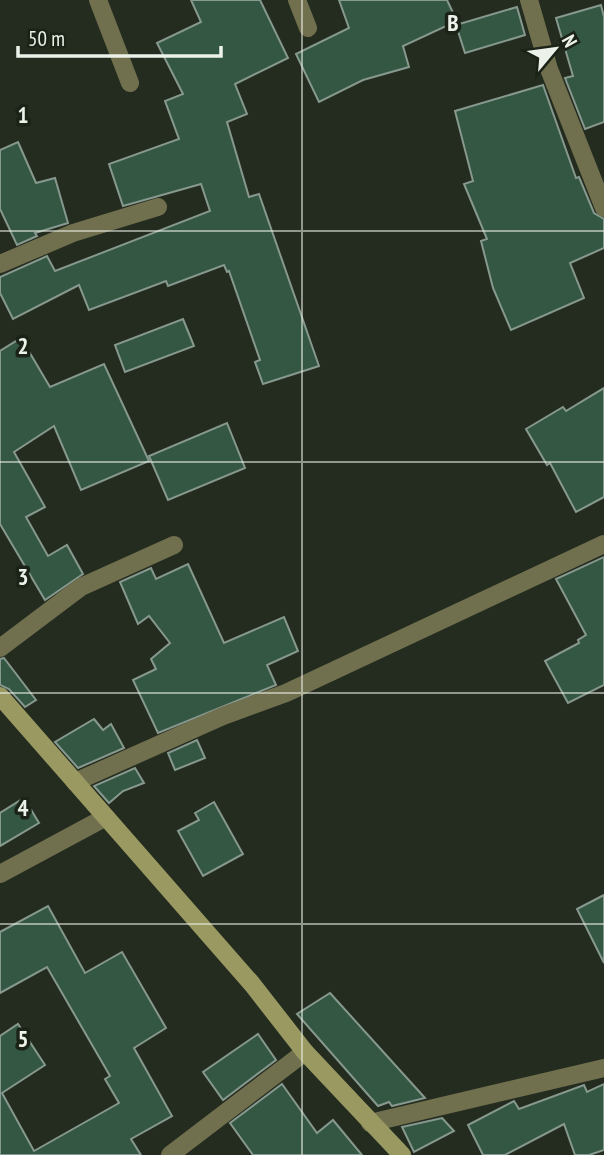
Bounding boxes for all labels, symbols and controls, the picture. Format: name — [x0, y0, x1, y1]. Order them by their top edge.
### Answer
text: B — [447, 8, 459, 37]
scale bar — [18, 14, 220, 58]
north arrow — [520, 14, 590, 84]
text: 50 m — [28, 25, 65, 52]
text: N — [557, 30, 583, 51]
text: 1 — [18, 100, 29, 129]
text: 2 — [18, 331, 29, 360]
text: 3 — [18, 562, 29, 591]
text: 4 — [18, 793, 29, 822]
text: 5 — [18, 1024, 29, 1053]

